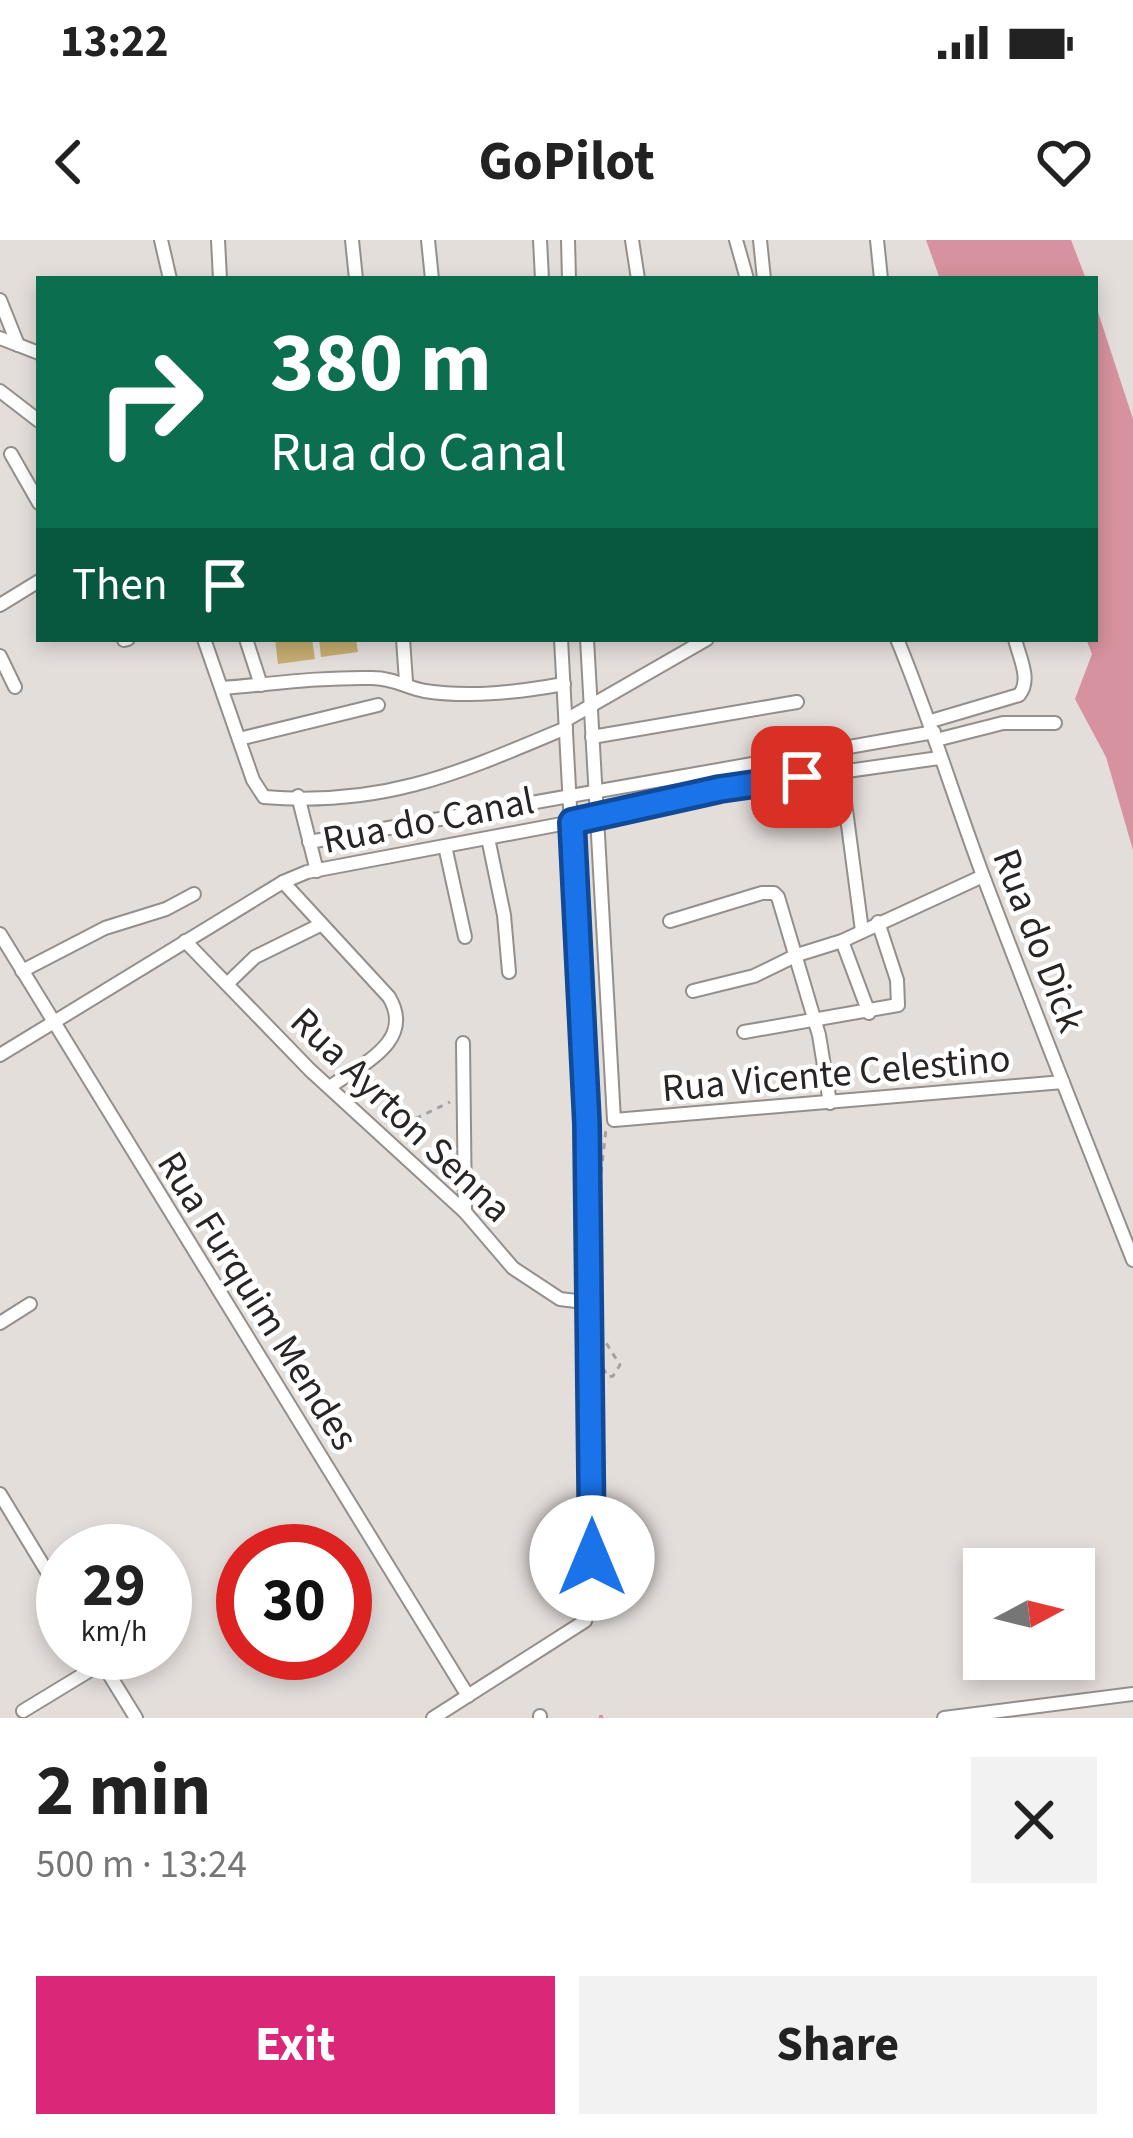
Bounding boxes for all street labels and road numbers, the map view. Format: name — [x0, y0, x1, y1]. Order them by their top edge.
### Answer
street label: Rua do Canal — [318, 773, 539, 869]
street label: Rua do Dick — [978, 841, 1099, 1040]
street label: Rua Ayrton Senna — [277, 995, 524, 1236]
street label: Rua Vicente Celestino — [660, 1031, 1013, 1117]
street label: Rua Furquim Mendes — [143, 1141, 372, 1461]

